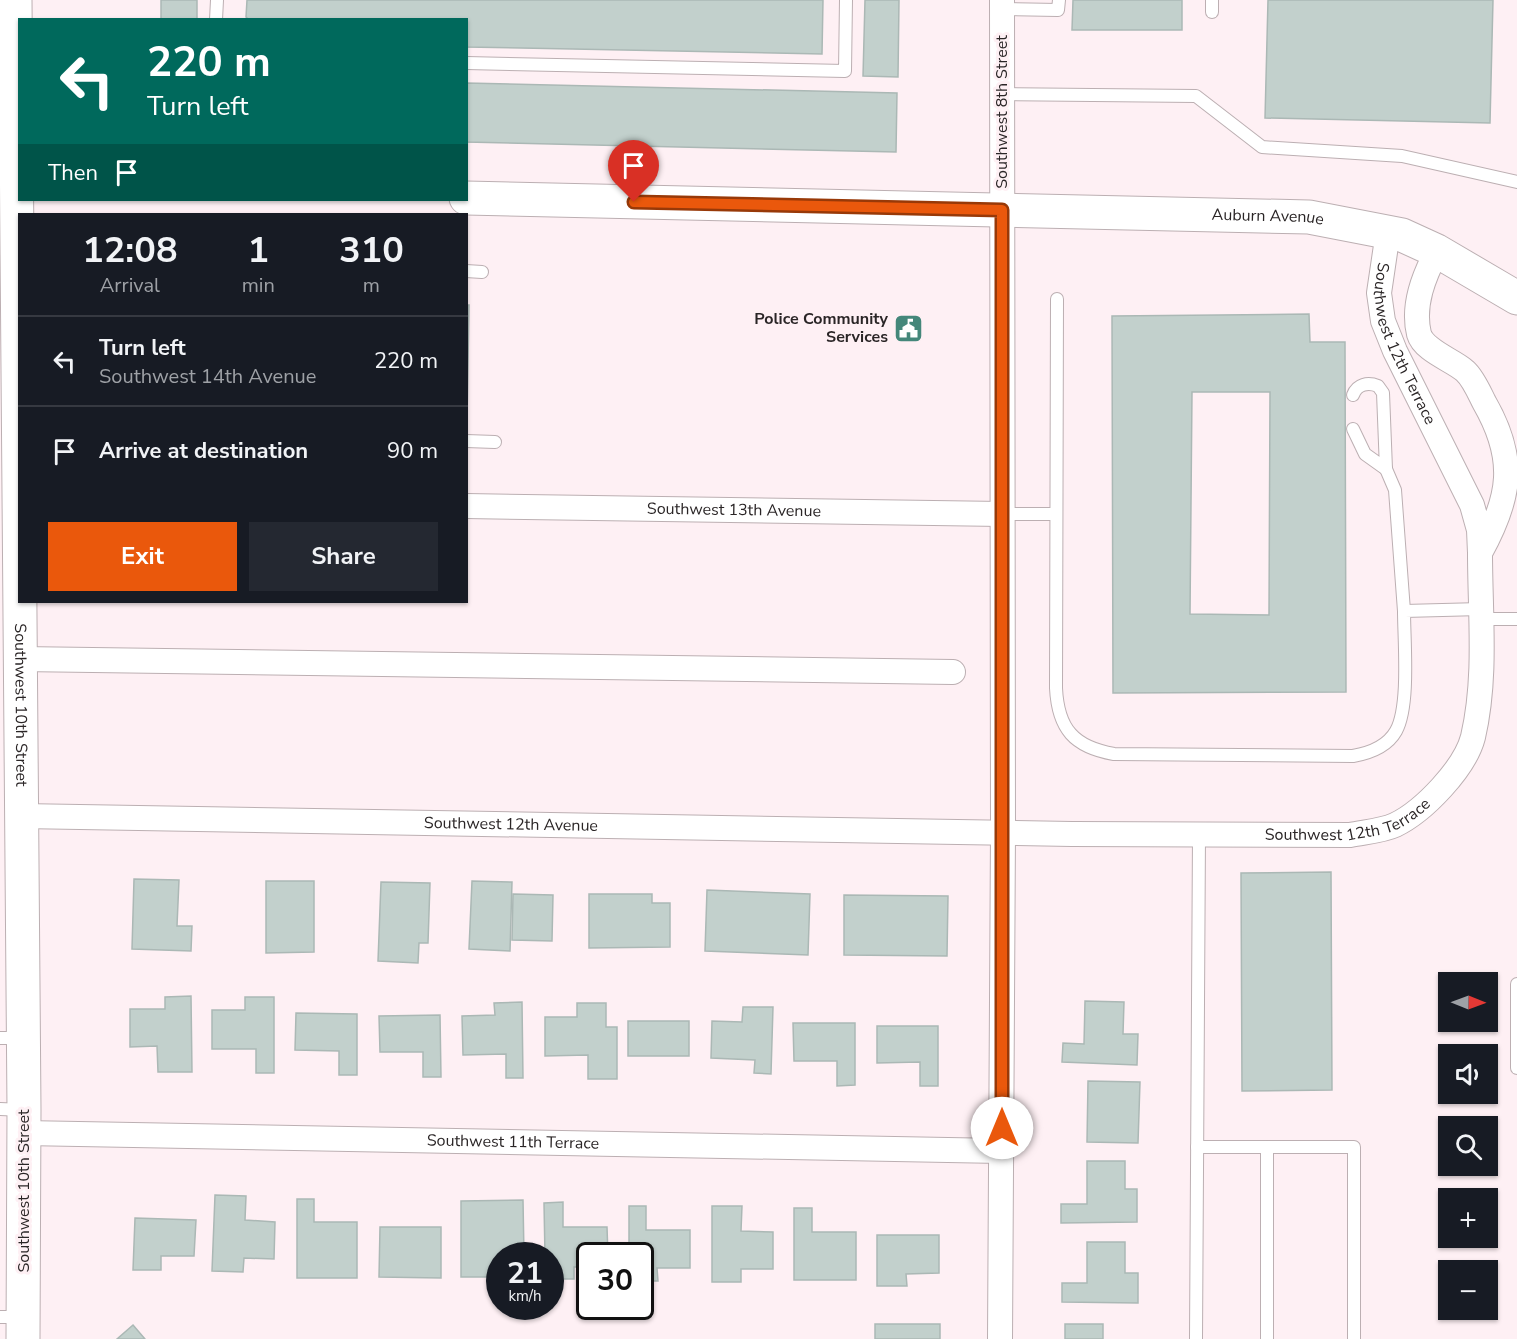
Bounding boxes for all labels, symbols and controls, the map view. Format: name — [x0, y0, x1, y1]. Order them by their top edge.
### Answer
text: 220 m — [147, 34, 271, 91]
street label: Southwest 8th Street — [991, 35, 1013, 189]
icon: left — [48, 42, 126, 120]
text: Turn left — [147, 88, 248, 125]
pin — [608, 140, 659, 202]
icon: arrive — [617, 149, 650, 182]
icon: arrive — [110, 156, 143, 189]
text: Then — [48, 158, 98, 188]
street label: Auburn Avenue — [1211, 204, 1326, 231]
text: 12:08 — [82, 226, 178, 275]
text: 1 — [247, 226, 269, 275]
text: 310 — [339, 226, 404, 275]
street label: Southwest 12th Terrace — [1368, 261, 1441, 428]
text: Arrival — [100, 272, 160, 299]
text: min — [242, 272, 275, 299]
text: m — [363, 272, 380, 299]
place label: Police Community Services — [754, 308, 889, 348]
public building icon: Police Community Services — [893, 312, 925, 344]
text: Turn left — [99, 333, 186, 363]
icon: left — [48, 345, 81, 378]
text: 220 m — [374, 346, 438, 376]
text: Southwest 14th Avenue — [99, 363, 316, 390]
icon: arrive — [48, 435, 81, 468]
text: Arrive at destination — [99, 436, 308, 466]
text: 90 m — [387, 436, 438, 466]
street label: Southwest 13th Avenue — [647, 498, 821, 522]
button: Exit — [48, 522, 237, 591]
button: Share — [249, 522, 438, 591]
street label: Southwest 10th Street — [9, 623, 32, 787]
street label: Southwest 12th Terrace — [1265, 793, 1435, 847]
street label: Southwest 12th Avenue — [424, 812, 598, 837]
north arrow — [1438, 972, 1498, 1032]
map controls — [1438, 972, 1498, 1320]
button: sound — [1438, 1044, 1498, 1104]
position arrow — [970, 1096, 1034, 1160]
street label: Southwest 10th Street — [13, 1109, 35, 1273]
button: search — [1438, 1116, 1498, 1176]
street label: Southwest 11th Terrace — [427, 1129, 599, 1155]
button: + — [1438, 1188, 1498, 1248]
speed limit sign: 30 — [576, 1242, 654, 1320]
text: 21 — [507, 1253, 543, 1294]
button: − — [1438, 1260, 1498, 1320]
text: km/h — [508, 1286, 542, 1306]

